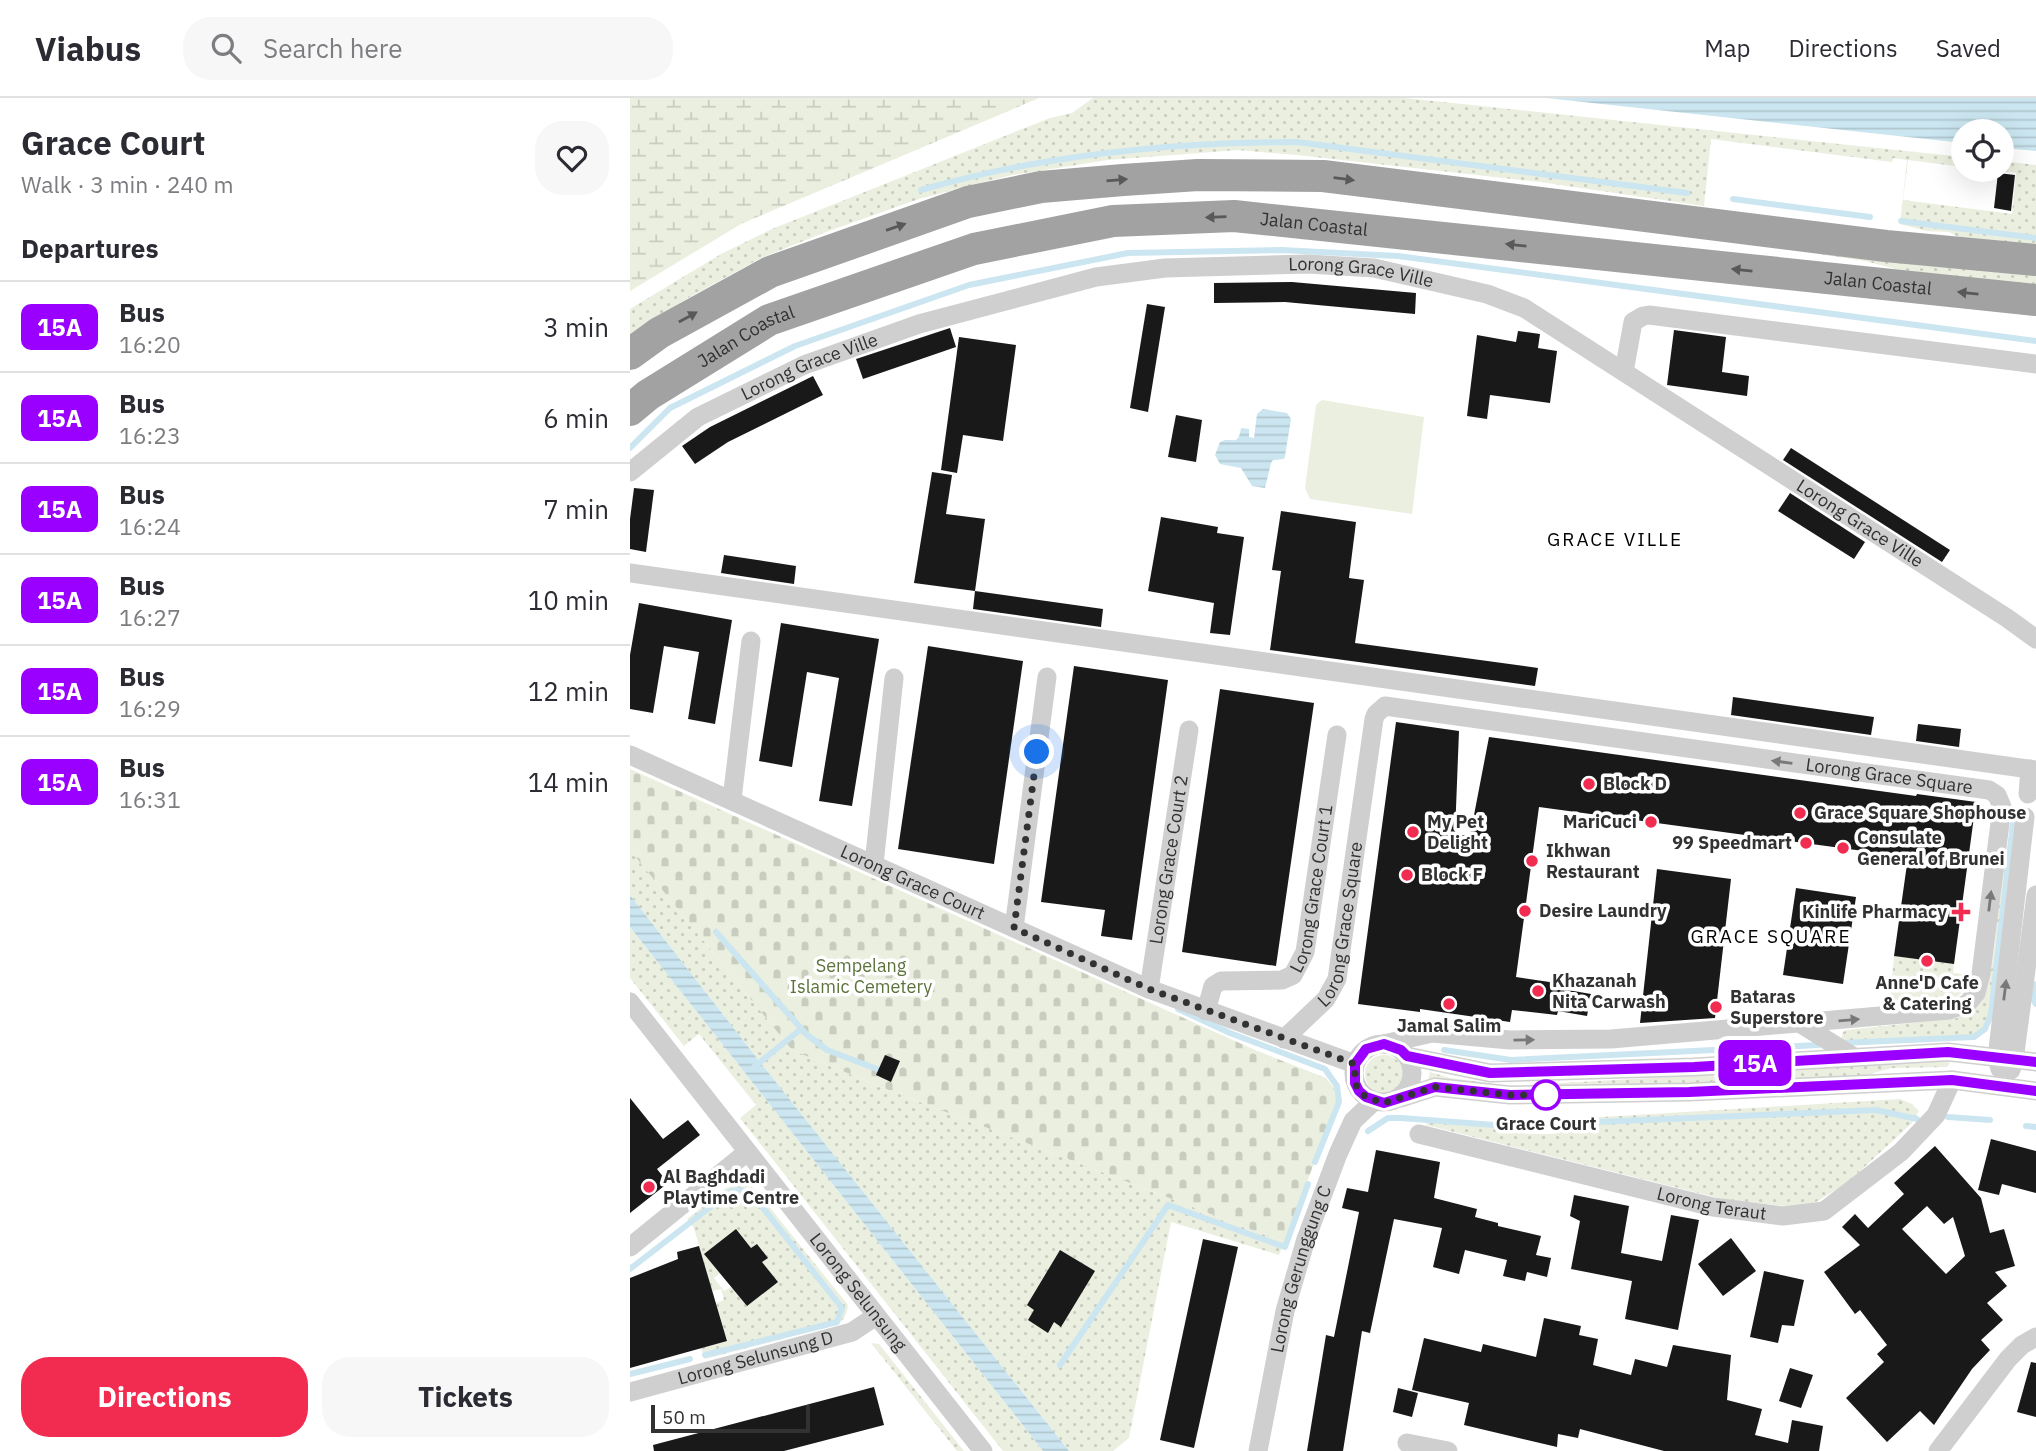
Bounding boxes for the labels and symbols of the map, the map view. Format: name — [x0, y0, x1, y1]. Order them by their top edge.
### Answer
one-way arrow — [1106, 174, 1128, 185]
one-way arrow — [1333, 174, 1355, 185]
street label: Jalan Coastal — [1259, 207, 1369, 241]
one-way arrow — [1205, 211, 1227, 222]
one-way arrow — [885, 221, 906, 232]
one-way arrow — [1504, 240, 1526, 251]
street label: Lorong Grace Ville — [1288, 252, 1436, 292]
one-way arrow — [1731, 264, 1753, 275]
street label: Jalan Coastal — [1823, 266, 1933, 300]
one-way arrow — [1957, 287, 1979, 298]
street label: Jalan Coastal — [693, 300, 798, 373]
one-way arrow — [678, 311, 697, 323]
street label: Lorong Grace Ville — [737, 328, 881, 405]
street label: Lorong Grace Ville — [1792, 474, 1928, 572]
district label: GRACE VILLE — [1547, 527, 1683, 551]
your location — [1019, 734, 1054, 769]
street label: Lorong Grace Square — [1804, 753, 1975, 799]
one-way arrow — [1771, 756, 1793, 767]
place label: Block D — [1603, 772, 1667, 795]
street label: Lorong Grace Court 2 — [1144, 773, 1193, 946]
marker: Block D — [1581, 776, 1597, 792]
place label: Grace Square Shophouse — [1814, 801, 2026, 824]
street label: Lorong Grace Court 1 — [1284, 803, 1338, 977]
marker: Grace Square Shophouse — [1792, 805, 1808, 821]
place label: My Pet Delight — [1427, 810, 1488, 854]
place label: MariCuci — [1563, 810, 1637, 833]
marker: MariCuci — [1643, 814, 1659, 830]
marker: My Pet Delight — [1405, 824, 1421, 840]
place label: Consulate General of Brunei — [1857, 826, 2005, 870]
place label: 99 Speedmart — [1672, 831, 1792, 854]
marker: 99 Speedmart — [1798, 835, 1814, 851]
street label: Lorong Grace Court — [837, 839, 989, 924]
place label: Ikhwan Restaurant — [1546, 839, 1640, 883]
street label: Lorong Grace Square — [1312, 840, 1367, 1012]
marker: Consulate General of Brunei — [1835, 840, 1851, 856]
marker: Ikhwan Restaurant — [1524, 853, 1540, 869]
place label: Block F — [1421, 863, 1483, 886]
marker: Block F — [1399, 867, 1415, 883]
one-way arrow — [1985, 889, 1996, 911]
place label: Desire Laundry — [1539, 899, 1667, 922]
place label: Kinlife Pharmacy — [1802, 900, 1947, 923]
marker: Desire Laundry — [1517, 903, 1533, 919]
marker: Kinlife Pharmacy — [1953, 904, 1969, 920]
district label: GRACE SQUARE — [1690, 924, 1852, 948]
marker: Anne'D Cafe & Catering — [1919, 953, 1935, 969]
park label: Sempelang Islamic Cemetery — [790, 954, 932, 998]
place label: Khazanah Nita Carwash — [1552, 969, 1666, 1013]
place label: Anne'D Cafe & Catering — [1875, 971, 1979, 1015]
one-way arrow — [1999, 979, 2010, 1001]
marker: Khazanah Nita Carwash — [1530, 983, 1546, 999]
place label: Bataras Superstore — [1730, 985, 1824, 1029]
marker: Jamal Salim — [1441, 996, 1457, 1012]
marker: Bataras Superstore — [1708, 999, 1724, 1015]
place label: Jamal Salim — [1397, 1014, 1501, 1037]
one-way arrow — [1838, 1014, 1860, 1025]
one-way arrow — [1513, 1034, 1535, 1046]
line badge: 15A — [1715, 1040, 1795, 1086]
marker: Grace Court — [1531, 1080, 1561, 1110]
place label: Grace Court — [1496, 1112, 1596, 1135]
place label: Al Baghdadi Playtime Centre — [663, 1165, 799, 1209]
marker: Al Baghdadi Playtime Centre — [641, 1179, 657, 1195]
street label: Lorong Teraut — [1654, 1181, 1768, 1225]
street label: Lorong Gerunggung C — [1265, 1182, 1336, 1355]
street label: Lorong Selunsung — [805, 1228, 912, 1356]
street label: Lorong Selunsung D — [675, 1326, 836, 1390]
scale bar — [651, 1402, 810, 1434]

